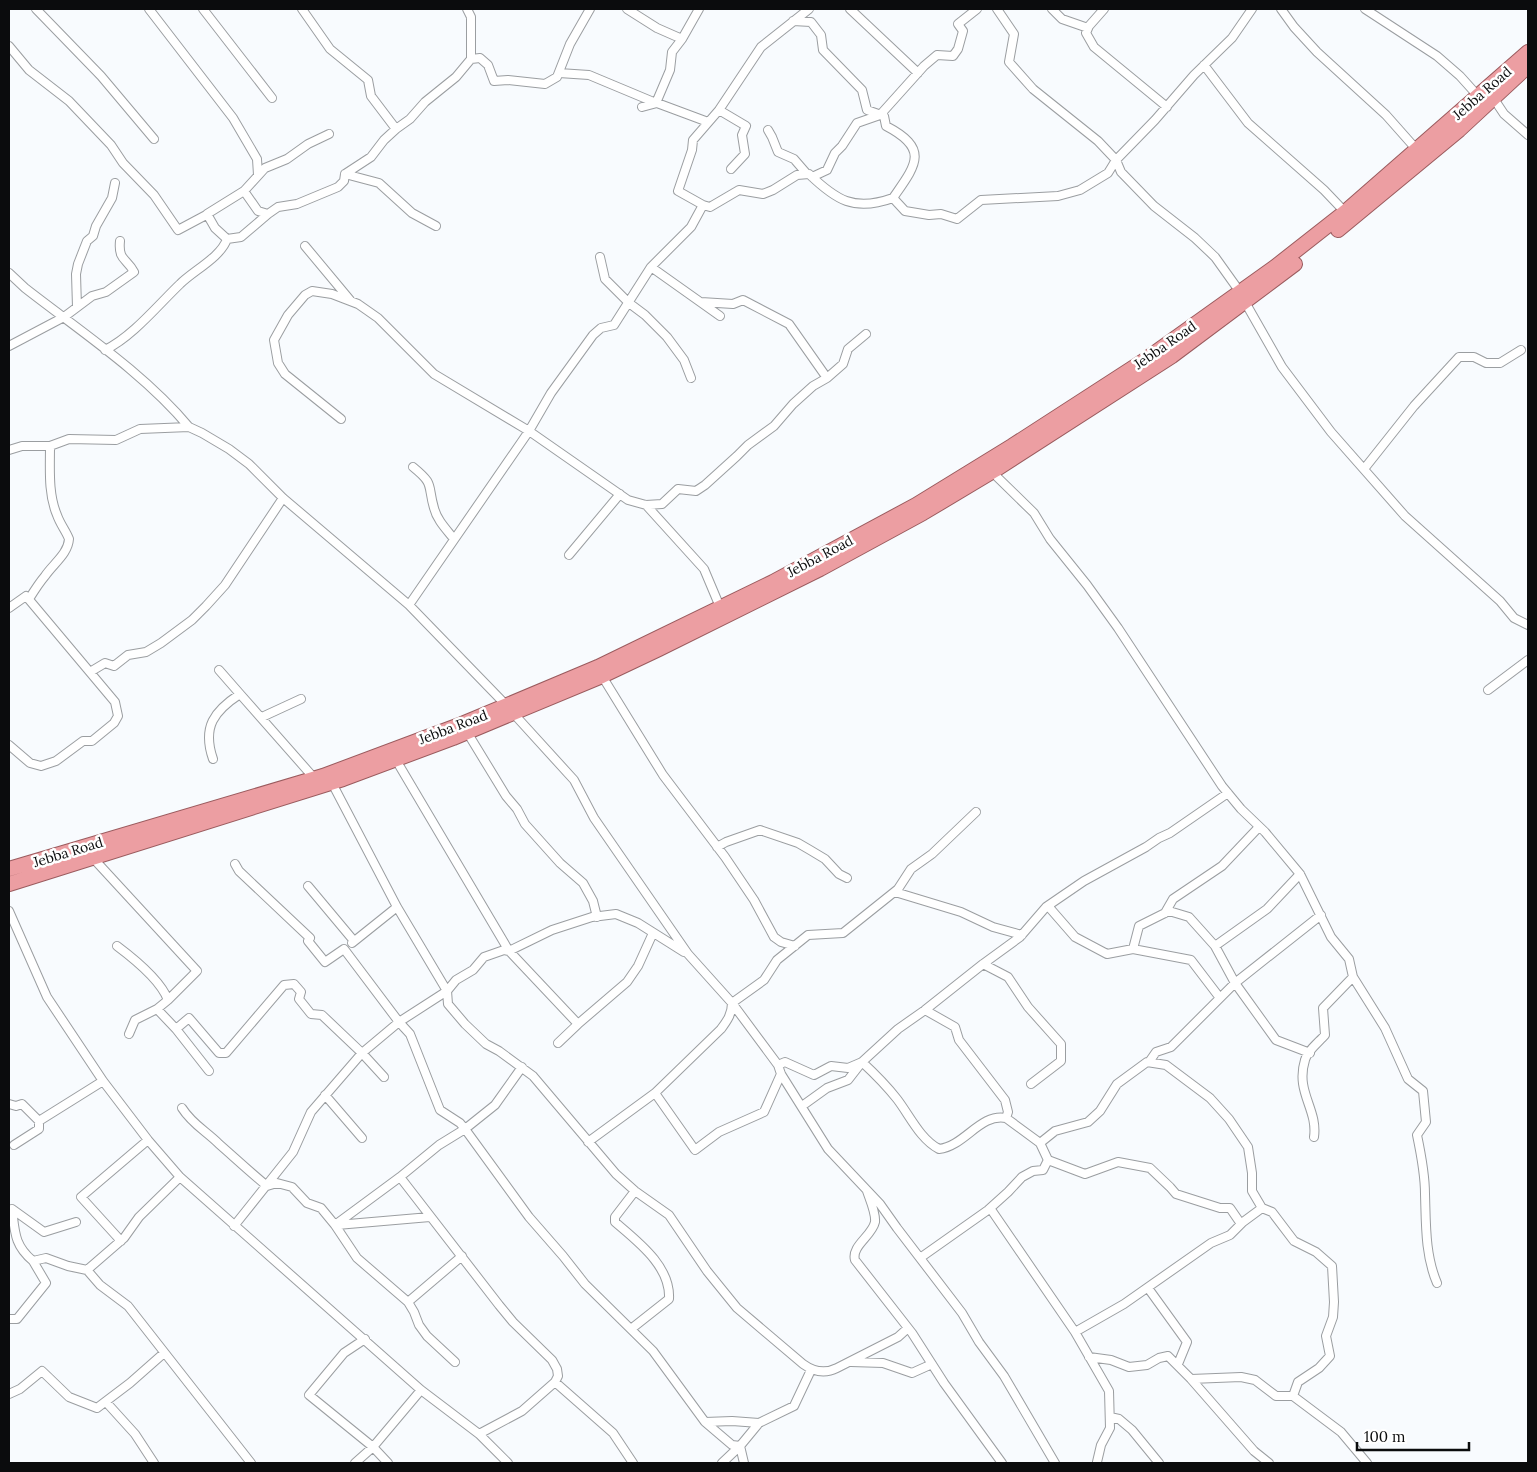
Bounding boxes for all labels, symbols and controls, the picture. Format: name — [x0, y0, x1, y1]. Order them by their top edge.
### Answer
street label: Jebba Road — [1448, 62, 1515, 124]
street label: Jebba Road — [1129, 317, 1200, 374]
street label: Jebba Road — [783, 531, 856, 581]
street label: Jebba Road — [415, 706, 490, 749]
street label: Jebba Road — [30, 833, 105, 871]
scale bar — [1357, 1420, 1470, 1452]
text: 100 m — [1364, 1427, 1405, 1446]

